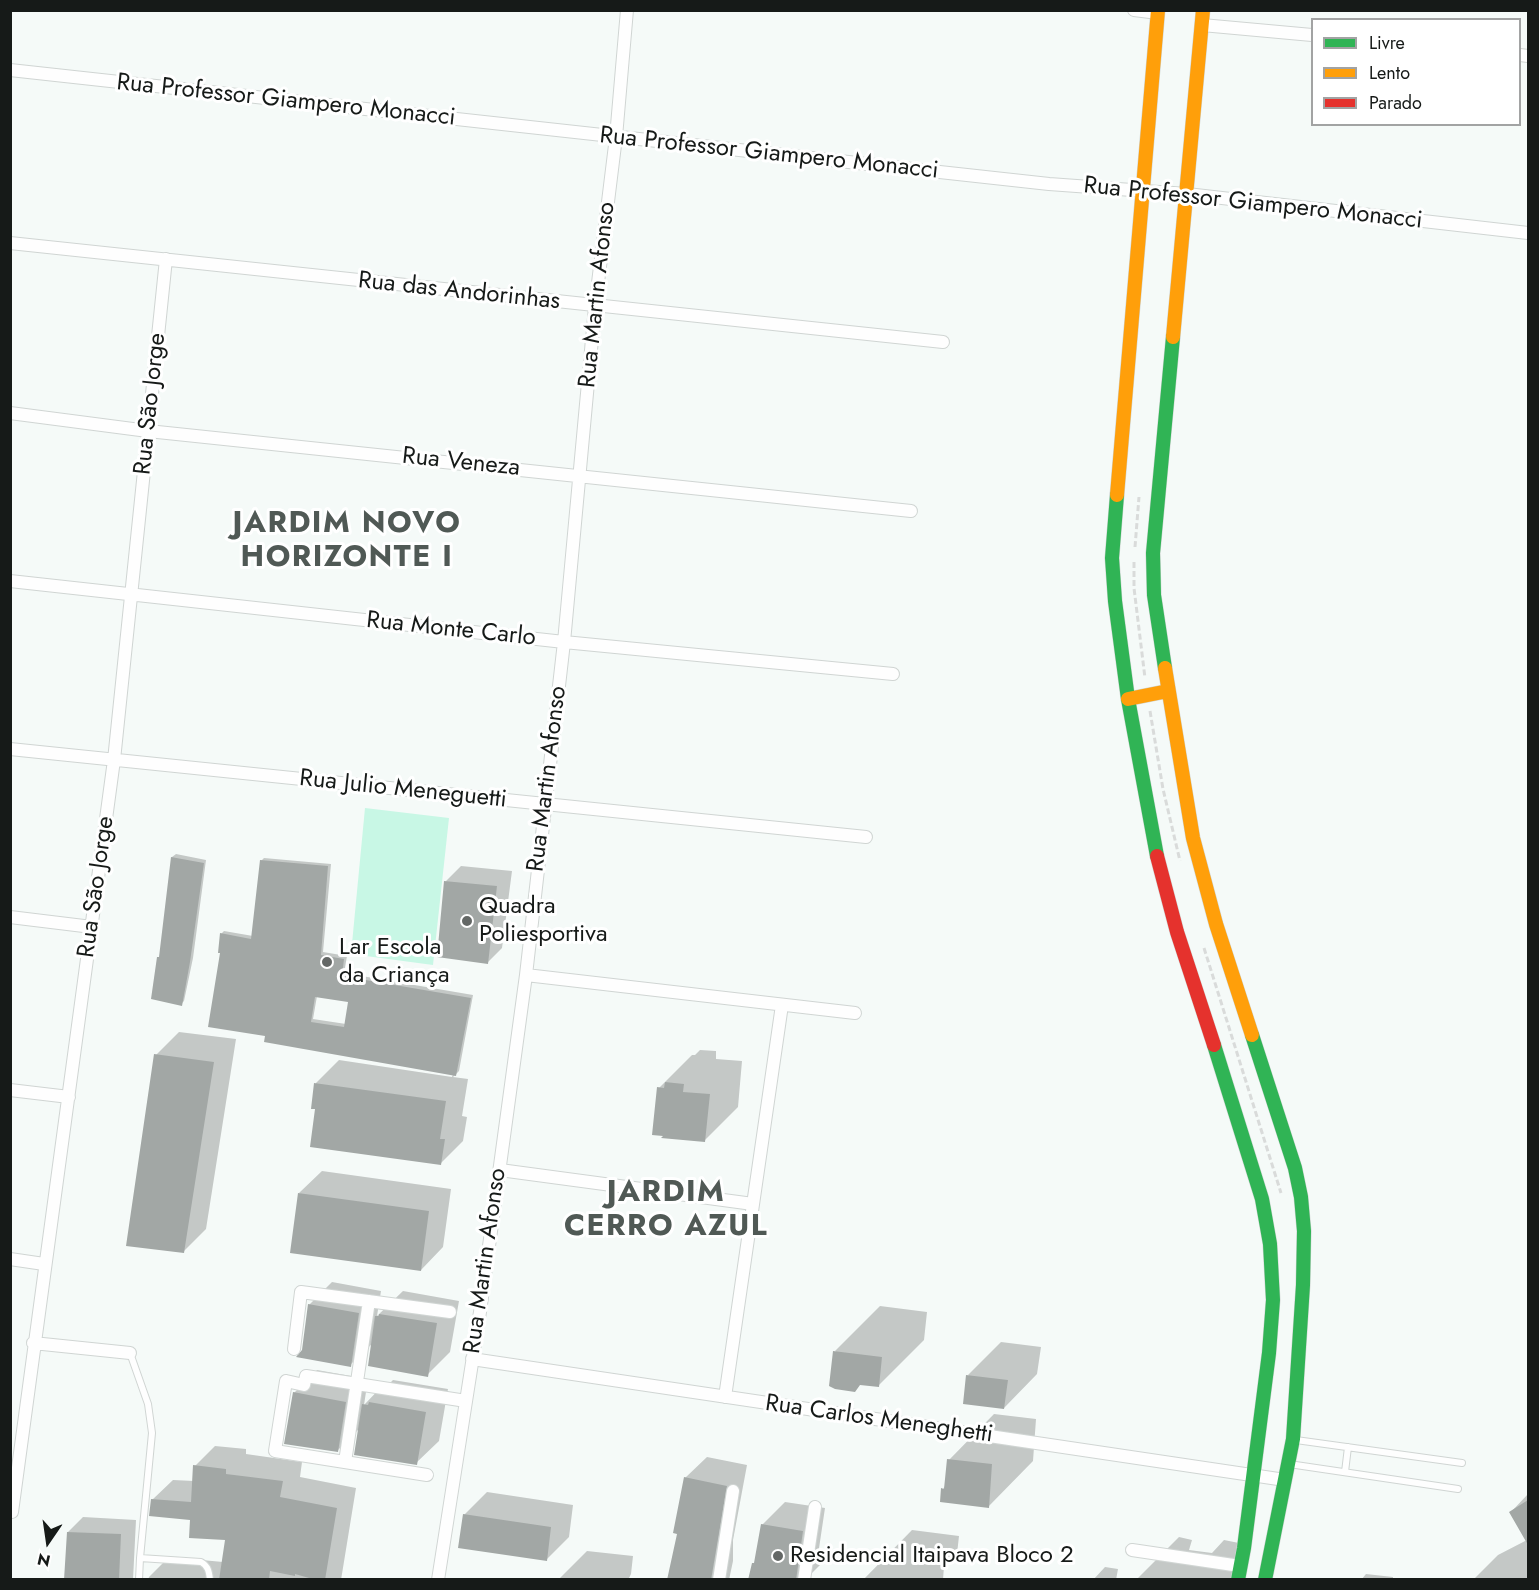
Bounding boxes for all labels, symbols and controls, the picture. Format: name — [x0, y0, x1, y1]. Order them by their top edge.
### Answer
legend — [1311, 18, 1521, 126]
text: Livre — [1369, 30, 1405, 56]
text: Lento — [1369, 60, 1410, 86]
street label: Rua Professor Giampero Monacci — [115, 69, 457, 133]
text: Parado — [1369, 90, 1422, 116]
street label: Rua Professor Giampero Monacci — [598, 122, 940, 186]
street label: Rua Professor Giampero Monacci — [1082, 172, 1424, 236]
street label: Rua Martin Afonso — [574, 201, 622, 389]
street label: Rua das Andorinhas — [357, 267, 561, 317]
street label: Rua São Jorge — [129, 332, 173, 476]
street label: Rua Veneza — [401, 442, 521, 484]
district label: JARDIM NOVO HORIZONTE I — [233, 507, 461, 578]
street label: Rua Monte Carlo — [365, 607, 537, 653]
street label: Rua Martin Afonso — [522, 684, 574, 874]
street label: Rua Julio Meneguetti — [298, 765, 508, 815]
street label: Rua São Jorge — [73, 814, 121, 960]
place label: Quadra Poliesportiva — [479, 893, 607, 949]
marker: Quadra Poliesportiva — [460, 914, 474, 928]
place label: Lar Escola da Criança — [339, 934, 449, 990]
marker: Lar Escola da Criança — [320, 955, 334, 969]
street label: Rua Martin Afonso — [459, 1166, 513, 1356]
district label: JARDIM CERRO AZUL — [564, 1176, 768, 1246]
street label: Rua Carlos Meneghetti — [763, 1390, 995, 1450]
north arrow — [18, 1512, 78, 1572]
place label: Residencial Itaipava Bloco 2 — [790, 1542, 1074, 1570]
text: N — [35, 1547, 53, 1573]
marker: Residencial Itaipava Bloco 2 — [771, 1549, 785, 1563]

